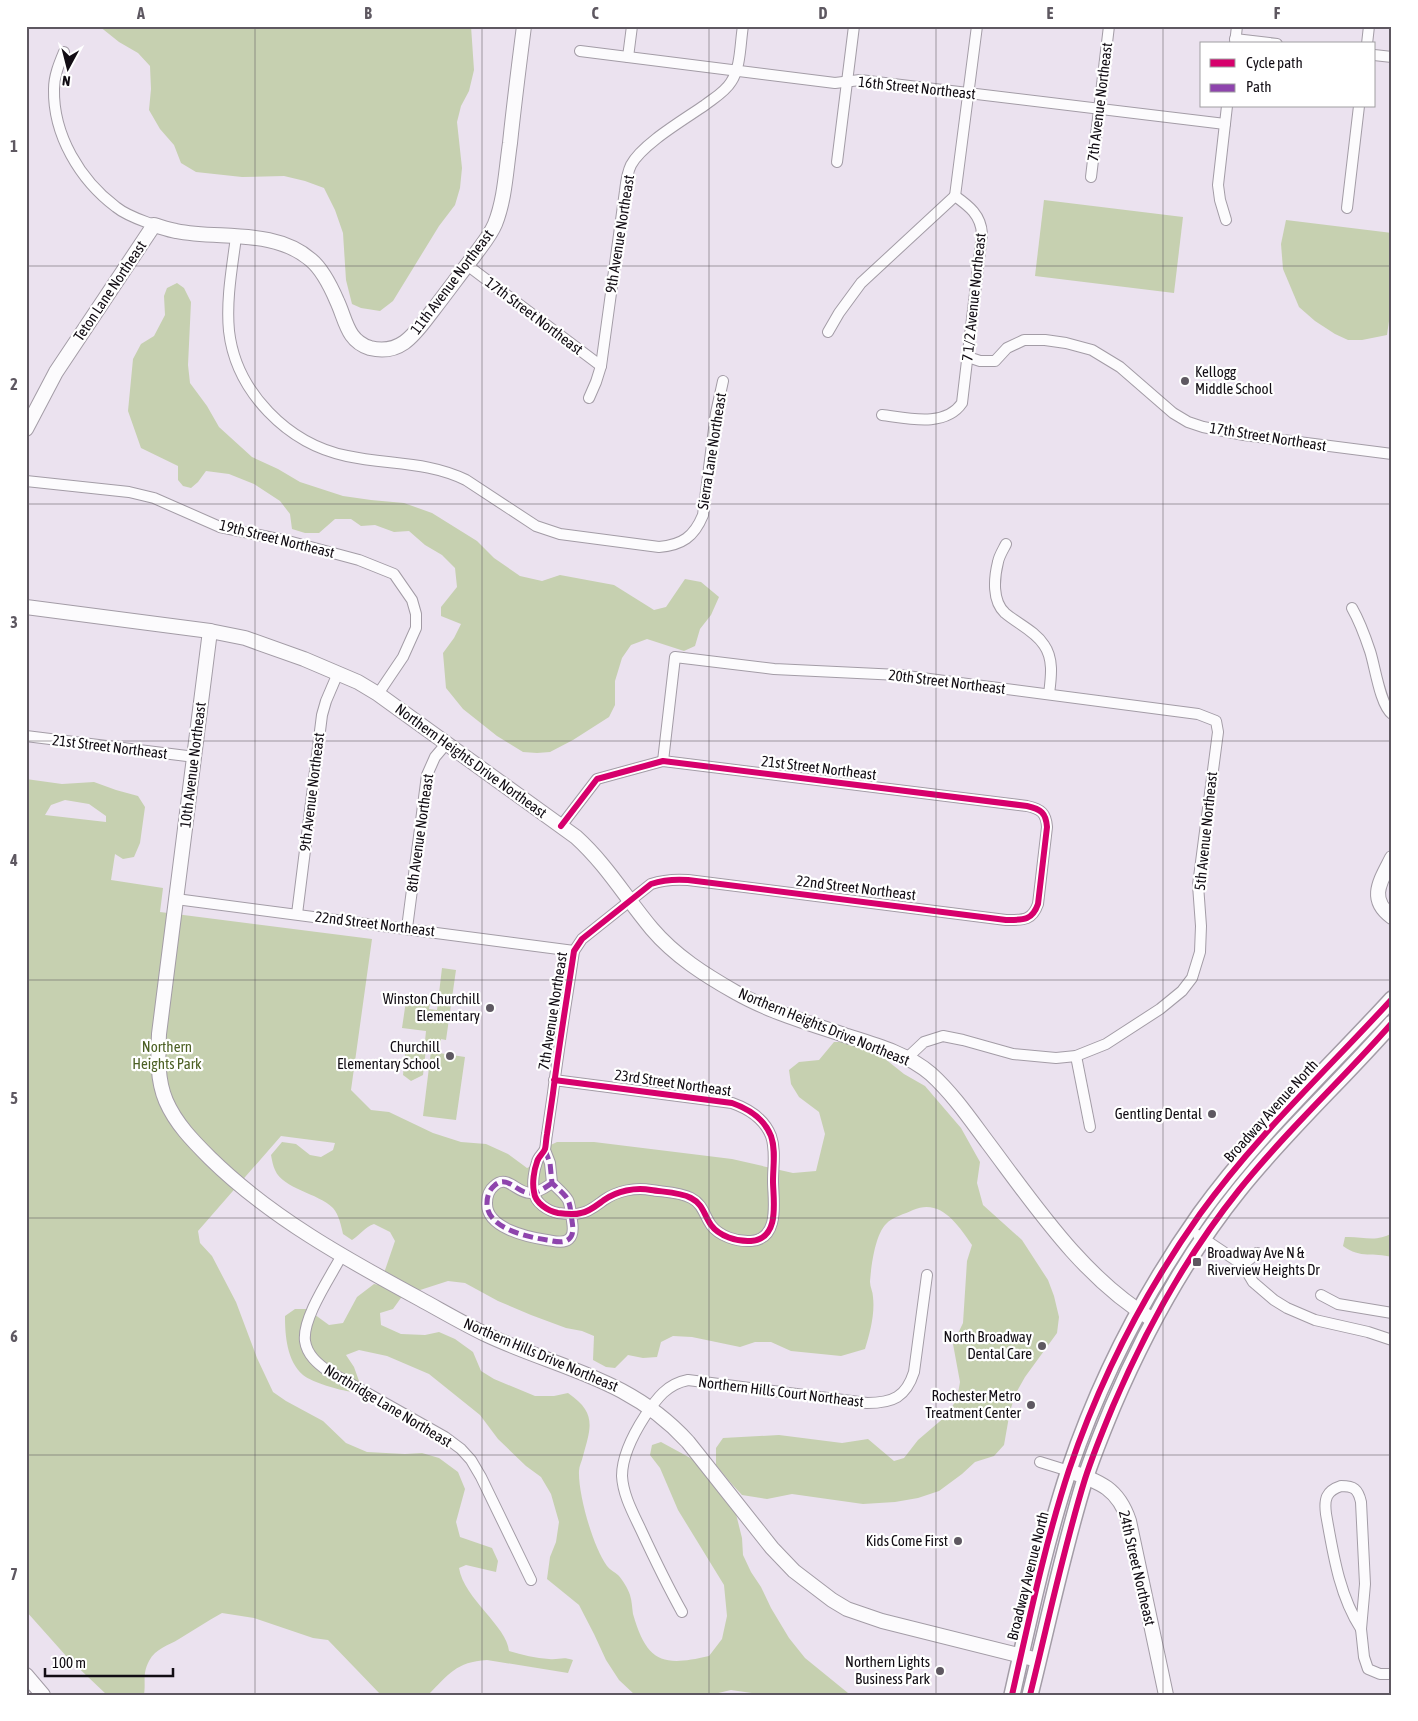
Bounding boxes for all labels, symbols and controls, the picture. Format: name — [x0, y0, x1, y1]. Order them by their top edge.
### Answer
text: A — [136, 4, 145, 22]
text: B — [364, 4, 372, 22]
text: C — [591, 4, 599, 22]
text: D — [819, 4, 828, 22]
text: E — [1047, 4, 1054, 22]
text: F — [1274, 4, 1281, 22]
north arrow — [42, 42, 92, 92]
street label: 7th Avenue Northeast — [1084, 42, 1115, 162]
legend — [1200, 42, 1376, 108]
text: Cycle path — [1246, 54, 1303, 71]
text: N — [61, 72, 71, 89]
street label: 16th Street Northeast — [858, 73, 977, 102]
text: Path — [1246, 78, 1272, 95]
text: 1 — [10, 137, 18, 155]
street label: 9th Avenue Northeast — [602, 174, 637, 294]
street label: 11th Avenue Northeast — [407, 226, 496, 337]
street label: 7 1/2 Avenue Northeast — [958, 232, 989, 362]
street label: Teton Lane Northeast — [70, 237, 149, 344]
street label: 17th Street Northeast — [482, 273, 586, 358]
place label: Kellogg Middle School — [1195, 363, 1273, 397]
text: 2 — [10, 375, 18, 393]
marker: Kellogg Middle School — [1179, 375, 1191, 387]
street label: Sierra Lane Northeast — [694, 391, 729, 511]
street label: 17th Street Northeast — [1209, 419, 1328, 454]
street label: 19th Street Northeast — [218, 516, 336, 561]
text: 3 — [10, 613, 18, 631]
street label: 20th Street Northeast — [888, 666, 1007, 697]
street label: Northern Heights Drive Northeast — [392, 700, 550, 821]
street label: 10th Avenue Northeast — [176, 701, 209, 829]
street label: 21st Street Northeast — [52, 731, 169, 762]
street label: 9th Avenue Northeast — [296, 732, 327, 852]
street label: 21st Street Northeast — [761, 752, 878, 783]
street label: 5th Avenue Northeast — [1191, 771, 1220, 891]
street label: 8th Avenue Northeast — [403, 773, 436, 893]
text: 4 — [9, 851, 18, 869]
street label: 22nd Street Northeast — [795, 872, 917, 903]
street label: 22nd Street Northeast — [314, 908, 436, 939]
street label: 7th Avenue Northeast — [535, 951, 570, 1071]
street label: Northern Heights Drive Northeast — [736, 984, 912, 1069]
place label: Winston Churchill Elementary — [383, 990, 480, 1024]
marker: Winston Churchill Elementary — [484, 1002, 496, 1014]
park label: Northern Heights Park — [132, 1038, 202, 1072]
place label: Churchill Elementary School — [337, 1038, 440, 1072]
marker: Churchill Elementary School — [444, 1050, 456, 1062]
street label: Broadway Avenue North — [1220, 1056, 1321, 1165]
street label: 23rd Street Northeast — [614, 1066, 733, 1099]
text: 5 — [10, 1089, 18, 1107]
place label: Gentling Dental — [1115, 1105, 1202, 1122]
marker: Gentling Dental — [1206, 1108, 1218, 1120]
place label: Broadway Ave N & Riverview Heights Dr — [1207, 1244, 1320, 1278]
marker: Broadway Ave N & Riverview Heights Dr — [1191, 1256, 1203, 1268]
street label: Northern Hills Drive Northeast — [461, 1314, 621, 1395]
text: 6 — [10, 1327, 18, 1345]
place label: North Broadway Dental Care — [944, 1328, 1032, 1362]
marker: North Broadway Dental Care — [1036, 1340, 1048, 1352]
street label: Northridge Lane Northeast — [321, 1361, 455, 1450]
street label: Northern Hills Court Northeast — [697, 1373, 865, 1410]
place label: Rochester Metro Treatment Center — [925, 1387, 1022, 1421]
marker: Rochester Metro Treatment Center — [1025, 1399, 1037, 1411]
street label: 24th Street Northeast — [1116, 1509, 1159, 1627]
street label: Broadway Avenue North — [1003, 1510, 1052, 1642]
place label: Kids Come First — [866, 1532, 948, 1549]
marker: Kids Come First — [952, 1535, 964, 1547]
text: 7 — [10, 1565, 18, 1583]
scale bar — [45, 1646, 172, 1678]
place label: Northern Lights Business Park — [845, 1653, 930, 1687]
text: 100 m — [52, 1654, 86, 1671]
marker: Northern Lights Business Park — [934, 1665, 946, 1677]

